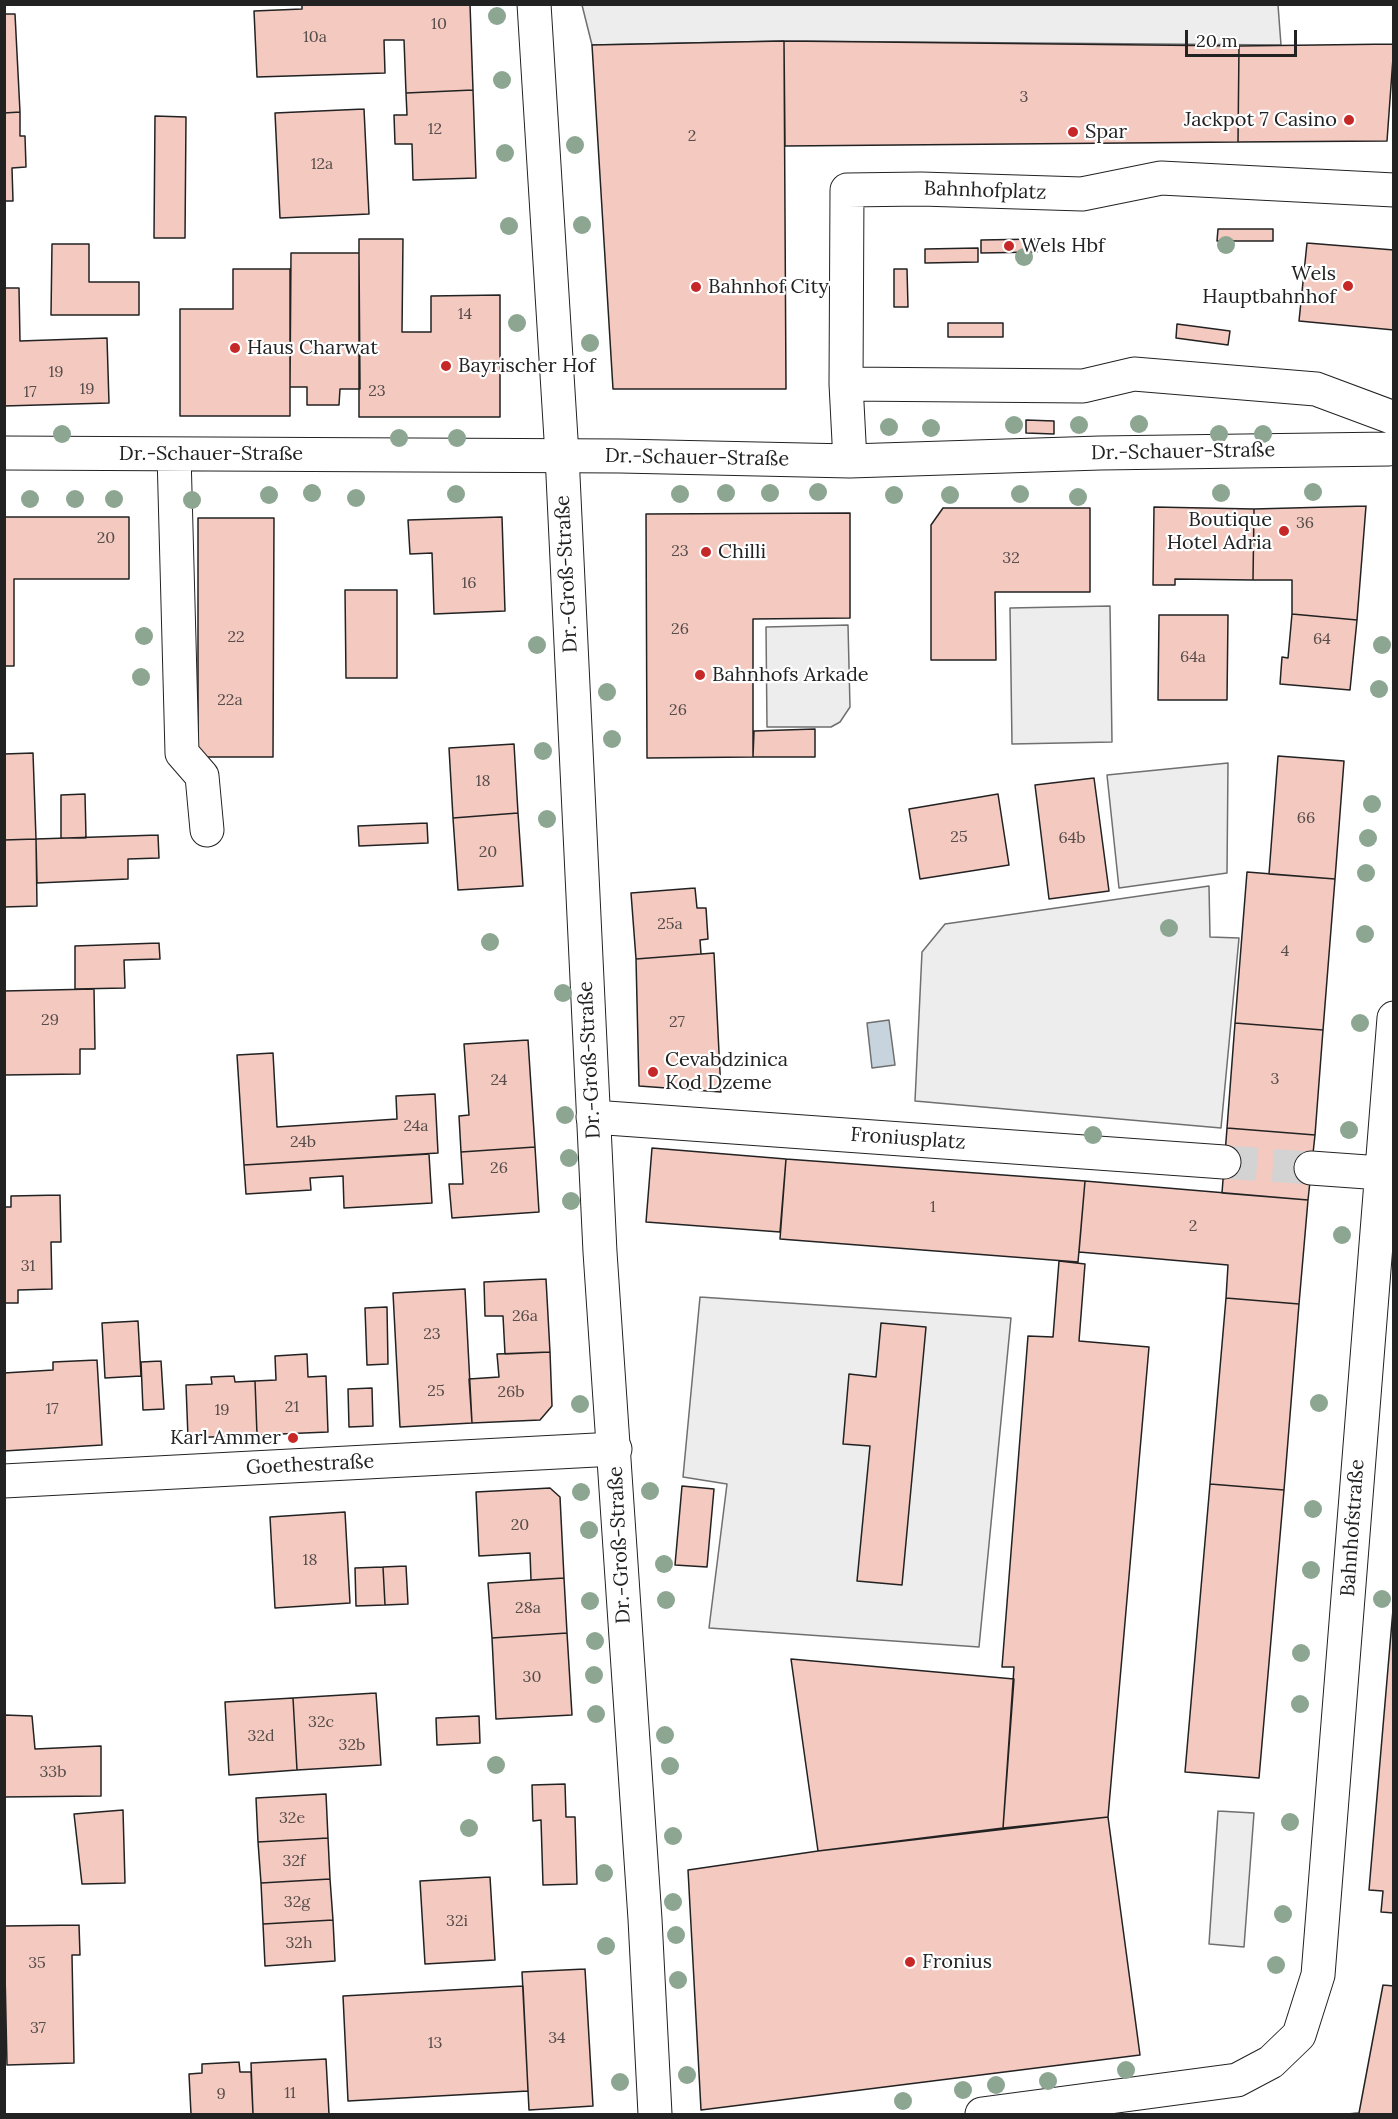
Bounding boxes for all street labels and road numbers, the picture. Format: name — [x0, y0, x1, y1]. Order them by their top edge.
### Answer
street label: Bahnhofplatz — [923, 177, 1047, 205]
street label: Dr.-Schauer-Straße — [1091, 438, 1275, 466]
street label: Dr.-Schauer-Straße — [119, 442, 303, 466]
street label: Dr.-Schauer-Straße — [605, 444, 789, 472]
street label: Dr.-Groß-Straße — [551, 495, 583, 653]
street label: Dr.-Groß-Straße — [574, 981, 606, 1139]
street label: Froniusplatz — [850, 1123, 966, 1155]
street label: Goethestraße — [245, 1450, 375, 1480]
street label: Bahnhofstraße — [1336, 1459, 1370, 1597]
street label: Dr.-Groß-Straße — [604, 1466, 636, 1624]

